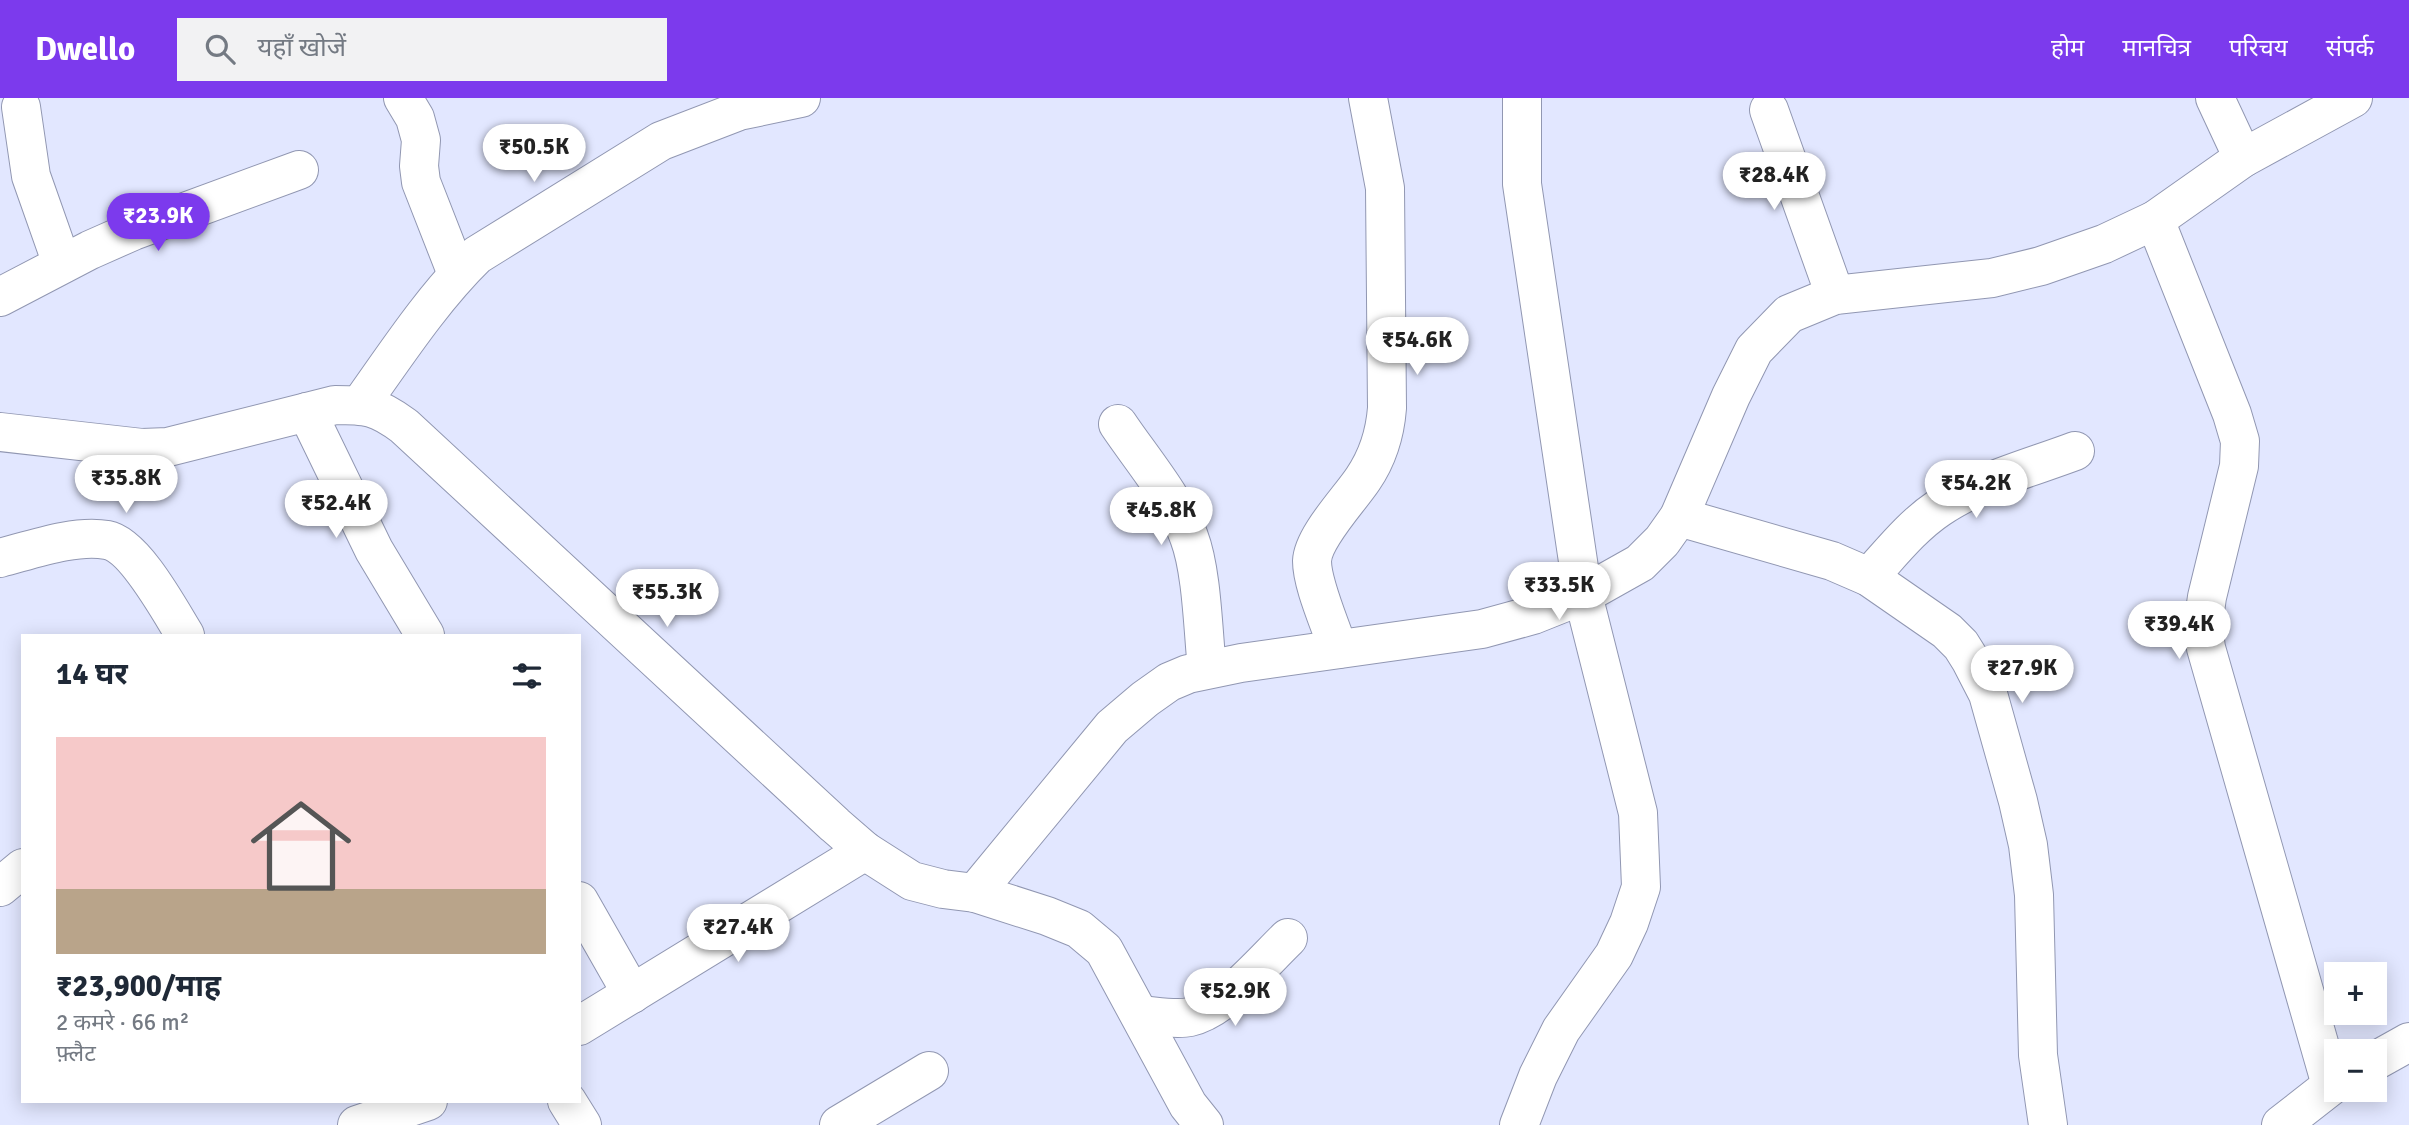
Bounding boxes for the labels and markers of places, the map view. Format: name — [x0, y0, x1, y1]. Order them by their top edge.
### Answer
pin: ₹50.5K — [477, 125, 591, 184]
pin: ₹28.4K — [1717, 152, 1831, 212]
pin: ₹23.9K — [101, 194, 215, 253]
pin: ₹54.6K — [1360, 317, 1474, 377]
pin: ₹35.8K — [69, 456, 183, 515]
pin: ₹54.2K — [1919, 460, 2033, 520]
pin: ₹52.4K — [279, 480, 393, 540]
pin: ₹45.8K — [1104, 488, 1218, 547]
pin: ₹33.5K — [1502, 562, 1616, 622]
pin: ₹55.3K — [610, 570, 724, 629]
pin: ₹39.4K — [2122, 602, 2236, 661]
pin: ₹27.9K — [1965, 646, 2079, 705]
pin: ₹27.4K — [681, 904, 795, 964]
pin: ₹52.9K — [1178, 968, 1292, 1028]

